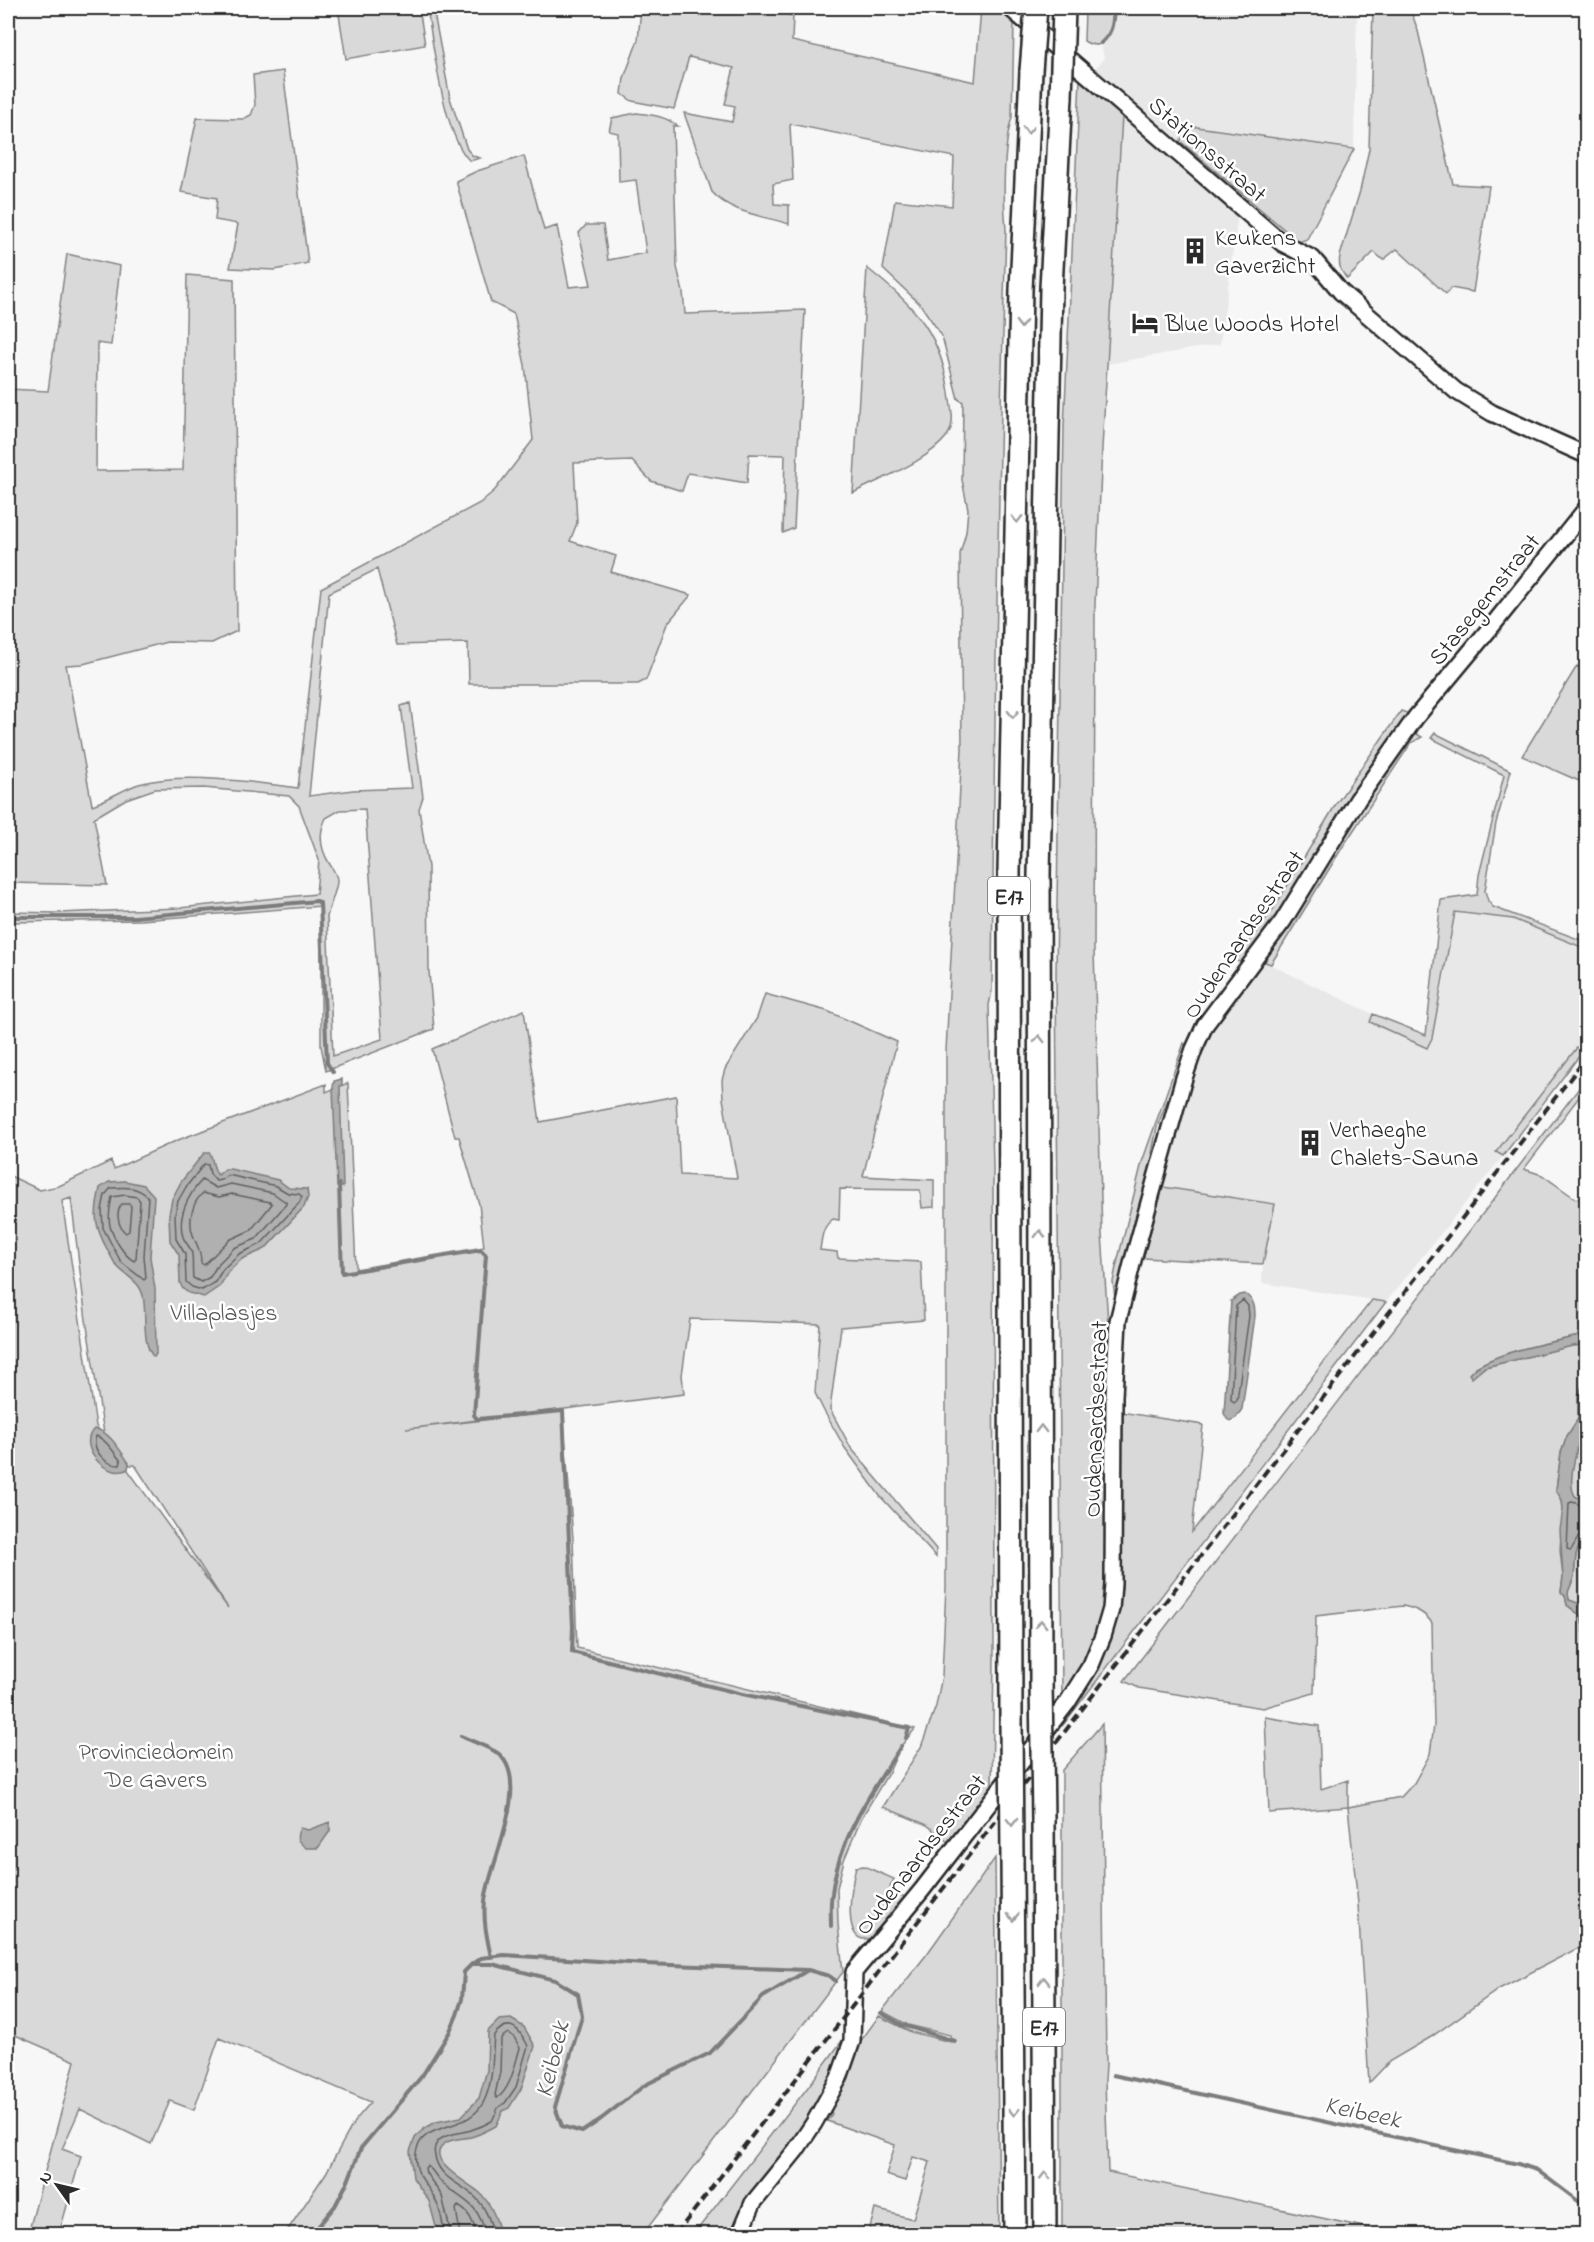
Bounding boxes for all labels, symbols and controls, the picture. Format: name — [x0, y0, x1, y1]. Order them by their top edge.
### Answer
street label: Stationsstraat — [1139, 89, 1273, 212]
one-way arrow — [1022, 125, 1035, 134]
place label: Keukens Gaverzicht — [1215, 222, 1316, 285]
building icon: Keukens Gaverzicht — [1180, 236, 1210, 266]
hotel icon: Blue Woods Hotel — [1130, 308, 1160, 338]
place label: Blue Woods Hotel — [1164, 308, 1339, 343]
one-way arrow — [1014, 320, 1027, 329]
one-way arrow — [1010, 515, 1023, 524]
street label: Stasegemstraat — [1422, 527, 1550, 674]
one-way arrow — [1006, 710, 1019, 719]
street label: Oudenaardsestraat — [1175, 844, 1315, 1027]
road number: E17 — [988, 877, 1030, 915]
one-way arrow — [1033, 1034, 1045, 1043]
place label: Verhaeghe Chalets-Sauna — [1329, 1114, 1478, 1177]
building icon: Verhaeghe Chalets-Sauna — [1295, 1128, 1325, 1158]
one-way arrow — [1034, 1229, 1046, 1238]
park label: Villaplasjes — [169, 1297, 278, 1332]
street label: Oudenaardsestraat — [1077, 1320, 1118, 1518]
one-way arrow — [1035, 1424, 1047, 1433]
one-way arrow — [1035, 1619, 1047, 1628]
park label: Provinciedomein De Gavers — [78, 1736, 234, 1799]
street label: Oudenaardsestraat — [848, 1767, 996, 1944]
one-way arrow — [1006, 1818, 1018, 1827]
one-way arrow — [1007, 1913, 1019, 1922]
one-way arrow — [1038, 1977, 1050, 1986]
road number: E17 — [1023, 2008, 1065, 2046]
water label: Keibeek — [526, 2016, 582, 2102]
water label: Keibeek — [1321, 2087, 1406, 2141]
one-way arrow — [1008, 2108, 1021, 2117]
north arrow — [27, 2155, 87, 2215]
text: N — [33, 2166, 59, 2189]
one-way arrow — [1039, 2172, 1051, 2181]

